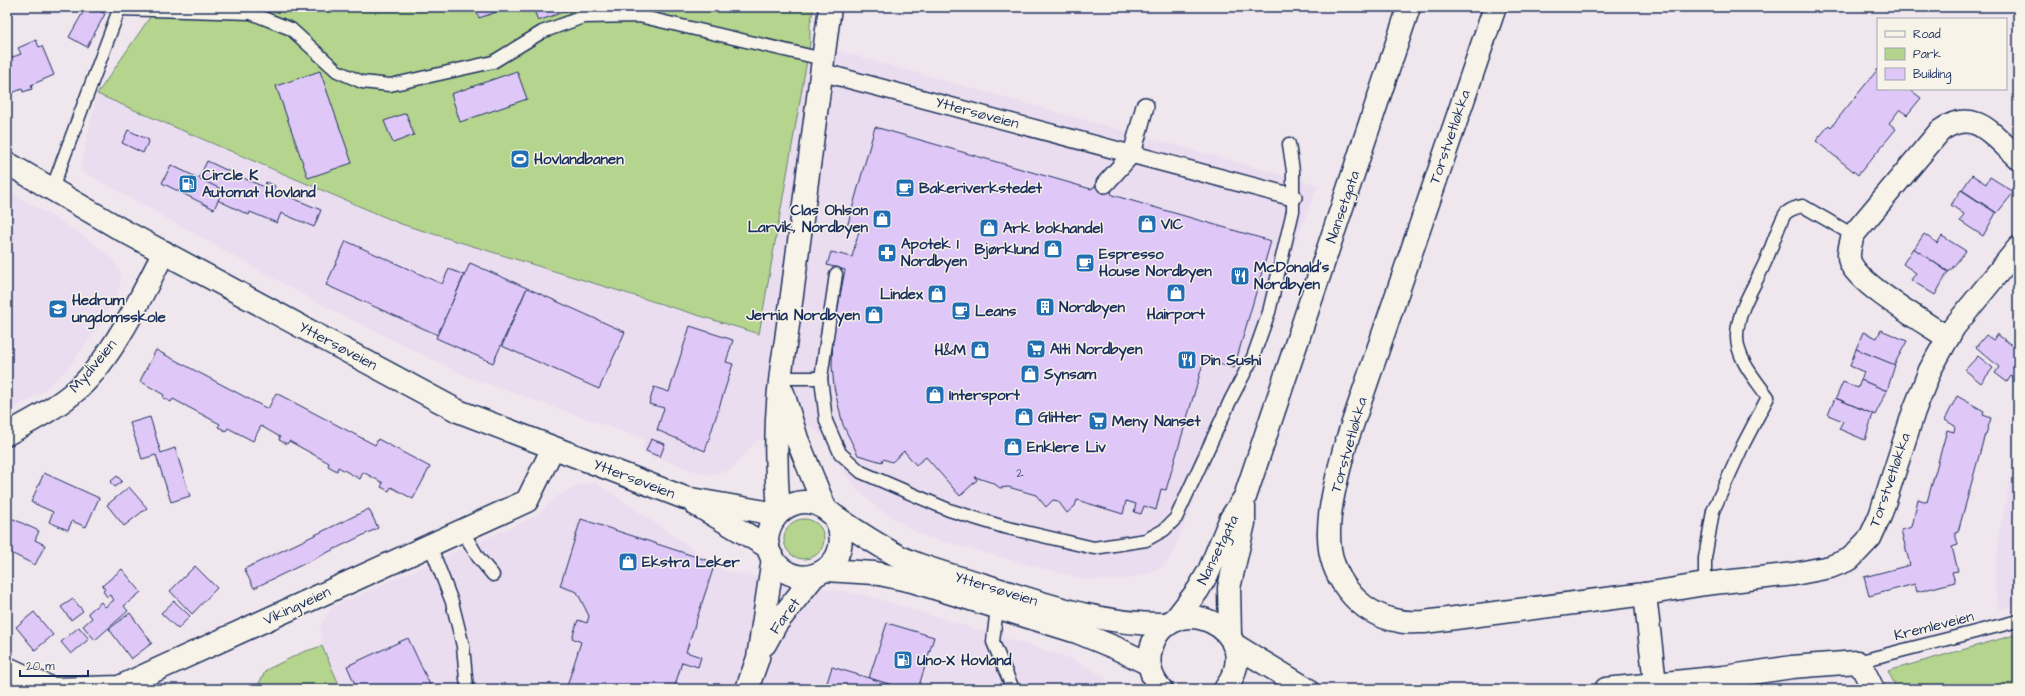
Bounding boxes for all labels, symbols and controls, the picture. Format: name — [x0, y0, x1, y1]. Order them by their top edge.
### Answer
legend — [1877, 18, 2007, 90]
text: Road — [1913, 26, 1941, 43]
text: Park — [1913, 46, 1941, 63]
text: Building — [1913, 66, 1951, 84]
street label: Torstvetløkka — [1424, 87, 1476, 187]
street label: Yttersøveien — [933, 92, 1022, 134]
sports icon: Hovlandbanen — [509, 148, 531, 170]
place label: Hovlandbanen — [534, 149, 624, 170]
place label: Circle K Automat Hovland — [202, 165, 316, 203]
street label: Nansetgata — [1321, 168, 1366, 246]
fuel station icon: Circle K Automat Hovland — [177, 173, 199, 195]
cafe icon: Bakeriverkstedet — [894, 177, 916, 199]
place label: Bakeriverkstedet — [919, 178, 1043, 199]
place label: Clas Ohlson Larvik, Nordbyen — [748, 200, 868, 239]
shop icon: Clas Ohlson Larvik, Nordbyen — [871, 208, 893, 230]
shop icon: VIC — [1136, 213, 1158, 235]
place label: VIC — [1160, 214, 1184, 235]
shop icon: Ark bokhandel — [978, 217, 1000, 239]
place label: Ark bokhandel — [1003, 218, 1104, 239]
place label: Apotek 1 Nordbyen — [901, 234, 968, 273]
shop icon: Bjørklund — [1042, 238, 1064, 260]
place label: Bjørklund — [975, 239, 1039, 260]
pharmacy icon: Apotek 1 Nordbyen — [876, 242, 898, 264]
place label: Espresso House Nordbyen — [1099, 244, 1212, 283]
cafe icon: Espresso House Nordbyen — [1074, 252, 1096, 274]
place label: McDonald's Nordbyen — [1254, 257, 1330, 296]
restaurant icon: McDonald's Nordbyen — [1229, 265, 1251, 287]
shop icon: Hairport — [1165, 282, 1187, 304]
shop icon: Lindex — [926, 283, 948, 305]
place label: Lindex — [880, 284, 924, 305]
place label: Hedrum ungdomsskole — [71, 290, 166, 330]
building icon: Nordbyen — [1034, 296, 1056, 318]
place label: Nordbyen — [1059, 297, 1126, 319]
school or university icon: Hedrum ungdomsskole — [47, 298, 69, 320]
cafe icon: Leans — [950, 300, 972, 322]
place label: Leans — [975, 301, 1017, 322]
shop icon: Jernia Nordbyen — [863, 304, 885, 326]
place label: Hairport — [1147, 304, 1206, 325]
place label: Jernia Nordbyen — [745, 305, 860, 327]
street label: Yttersøveien — [295, 316, 381, 376]
street label: Mydiveien — [64, 334, 123, 398]
supermarket icon: Alti Nordbyen — [1025, 338, 1047, 360]
shop icon: H&M — [969, 339, 991, 361]
place label: Alti Nordbyen — [1050, 339, 1143, 361]
place label: H&M — [934, 340, 967, 361]
restaurant icon: Din Sushi — [1176, 349, 1198, 371]
place label: Din Sushi — [1201, 350, 1262, 371]
shop icon: Synsam — [1019, 363, 1041, 385]
place label: Synsam — [1043, 364, 1097, 386]
shop icon: Intersport — [924, 384, 946, 406]
place label: Intersport — [949, 385, 1021, 406]
street label: Torstvetløkka — [1325, 394, 1373, 495]
shop icon: Glitter — [1013, 406, 1035, 428]
place label: Glitter — [1038, 407, 1082, 428]
supermarket icon: Meny Nanset — [1087, 410, 1109, 432]
place label: Meny Nanset — [1112, 411, 1201, 433]
street label: Torstvetløkka — [1864, 430, 1916, 530]
shop icon: Enklere Liv — [1002, 436, 1024, 458]
place label: Enklere Liv — [1027, 437, 1106, 458]
street label: Yttersøveien — [590, 454, 679, 504]
house number: 2 — [1016, 464, 1024, 482]
street label: Nansetgata — [1192, 511, 1245, 589]
shop icon: Ekstra Leker — [617, 551, 639, 573]
place label: Ekstra Leker — [642, 552, 740, 573]
street label: Yttersøveien — [952, 566, 1041, 612]
street label: Vikingveien — [260, 581, 335, 632]
street label: Faret — [765, 593, 805, 639]
street label: Kremleveien — [1892, 606, 1977, 646]
fuel station icon: Uno-X Hovland — [892, 649, 914, 671]
place label: Uno-X Hovland — [917, 650, 1012, 671]
scale bar — [20, 652, 88, 678]
text: 20 m — [26, 658, 55, 675]

